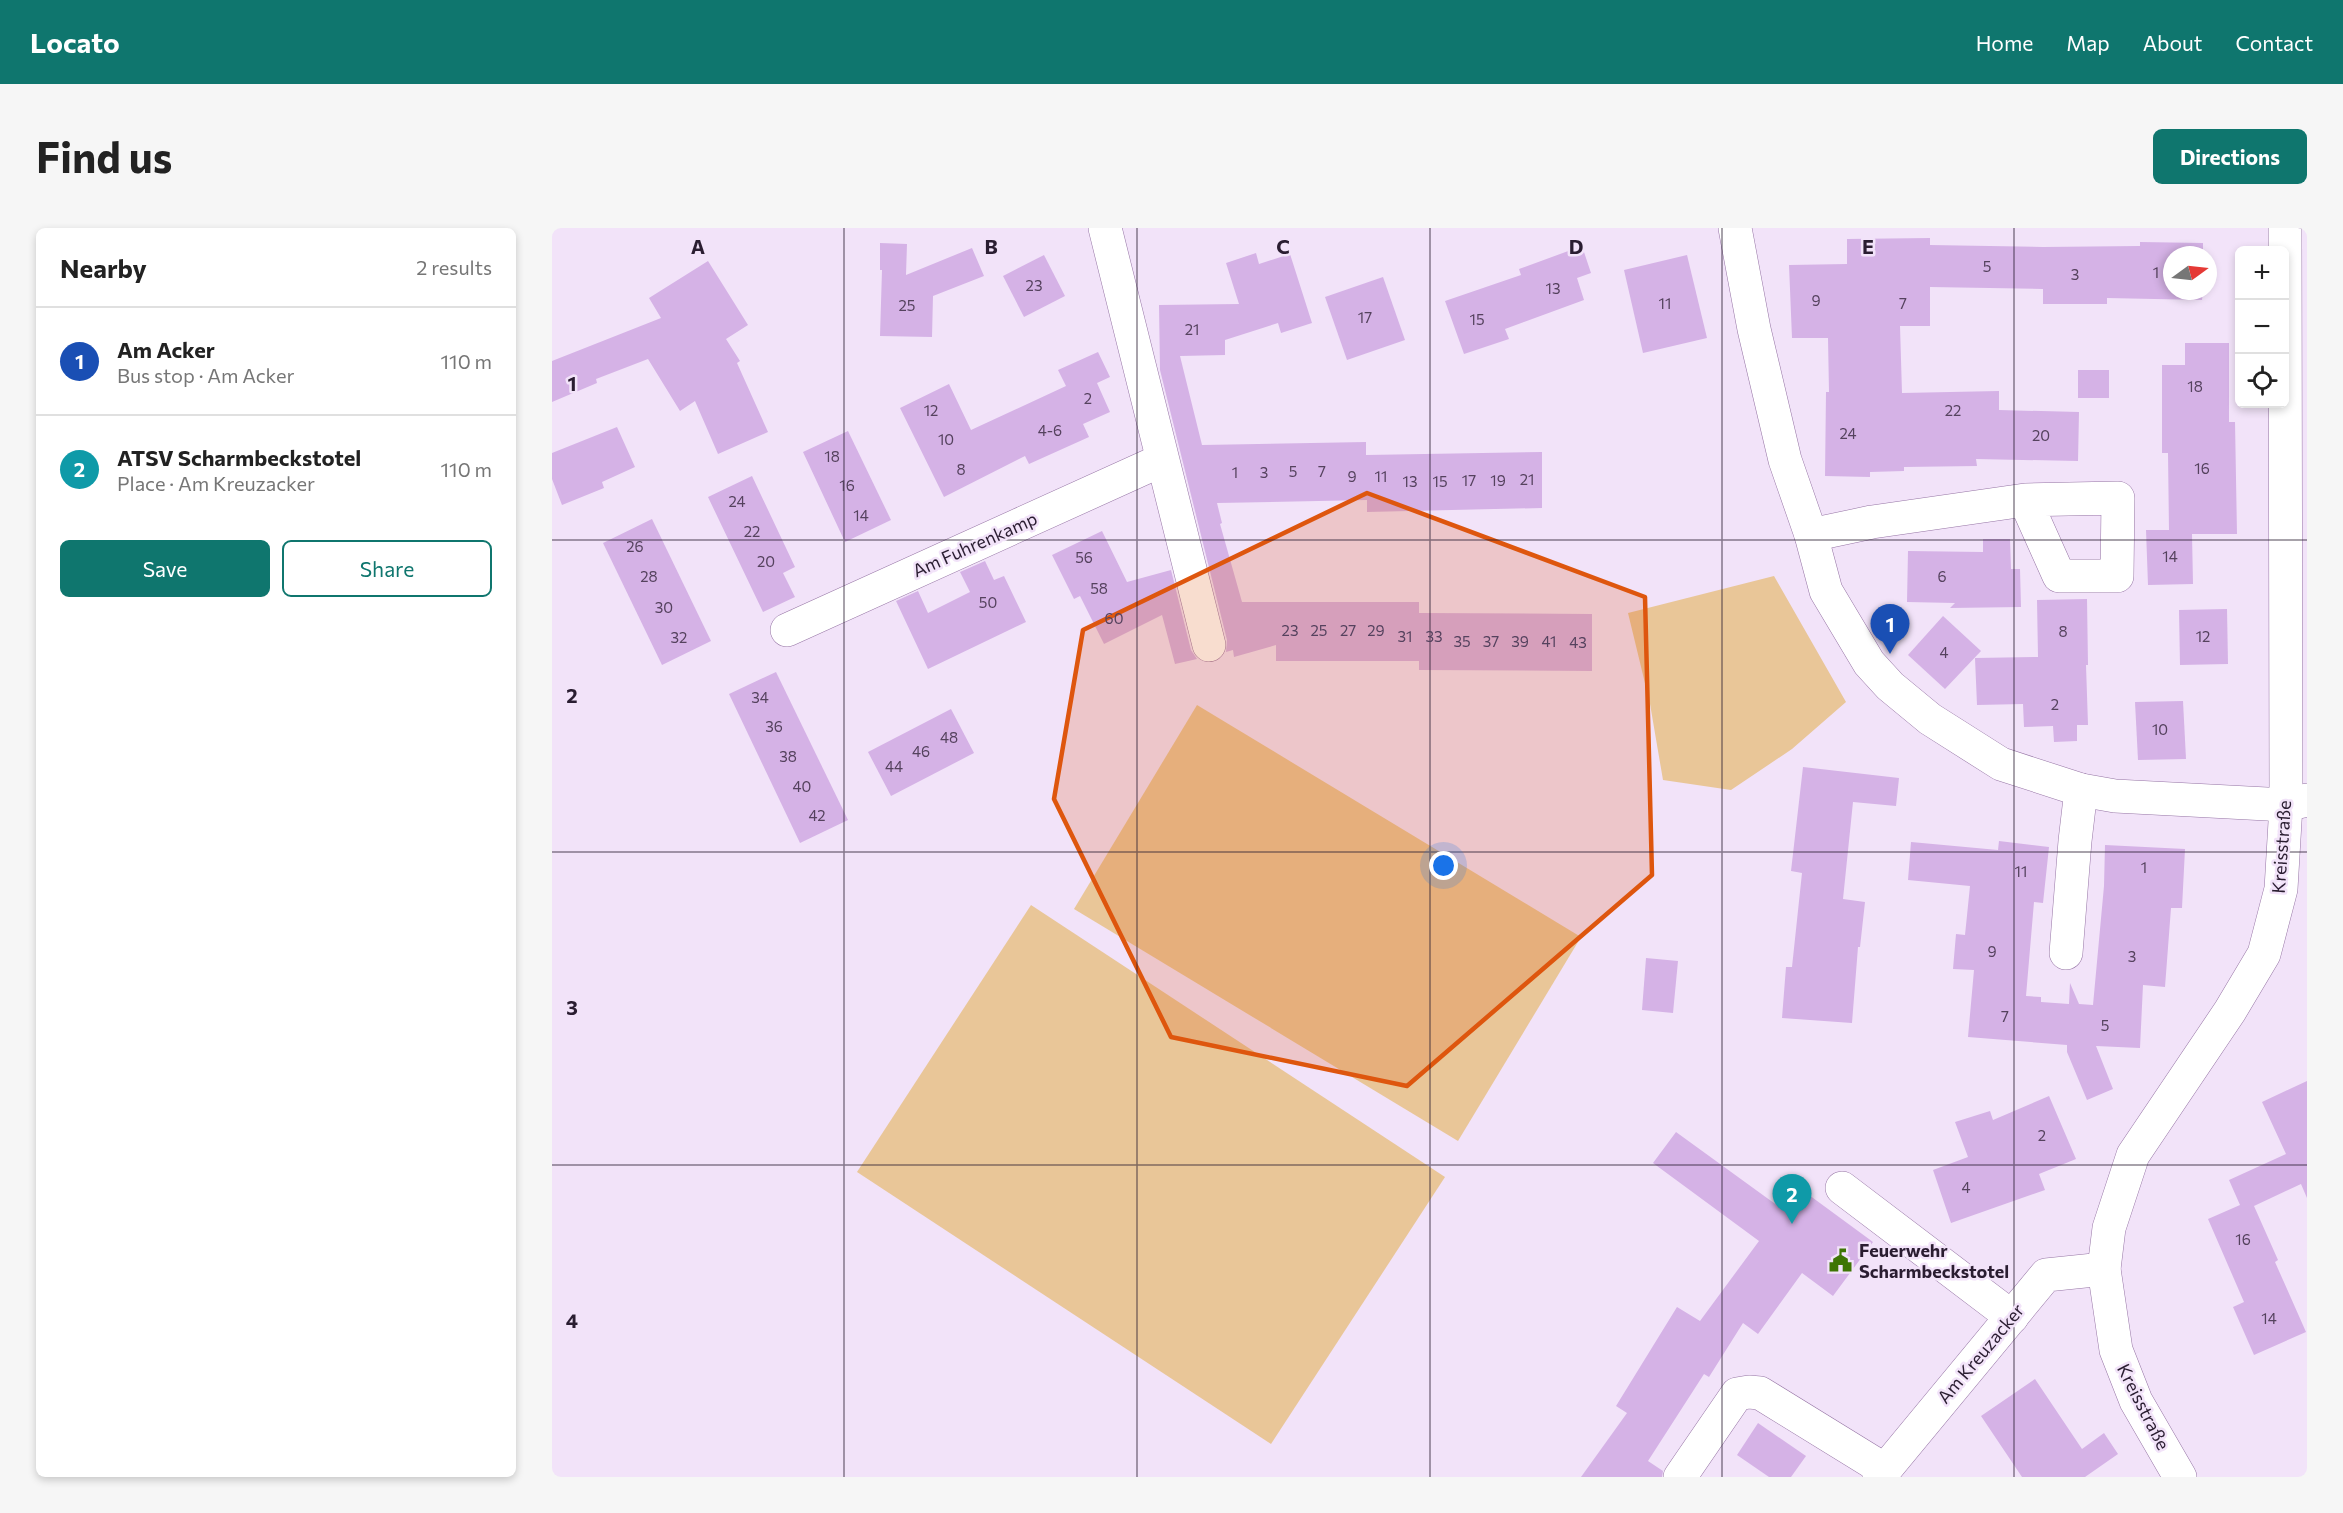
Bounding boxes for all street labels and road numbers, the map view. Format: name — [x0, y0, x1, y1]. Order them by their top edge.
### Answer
street label: Am Fuhrenkamp — [909, 507, 1040, 581]
street label: Kreisstraße — [2267, 799, 2295, 894]
street label: Am Kreuzacker — [1932, 1299, 2028, 1408]
street label: Kreisstraße — [2113, 1360, 2175, 1453]

